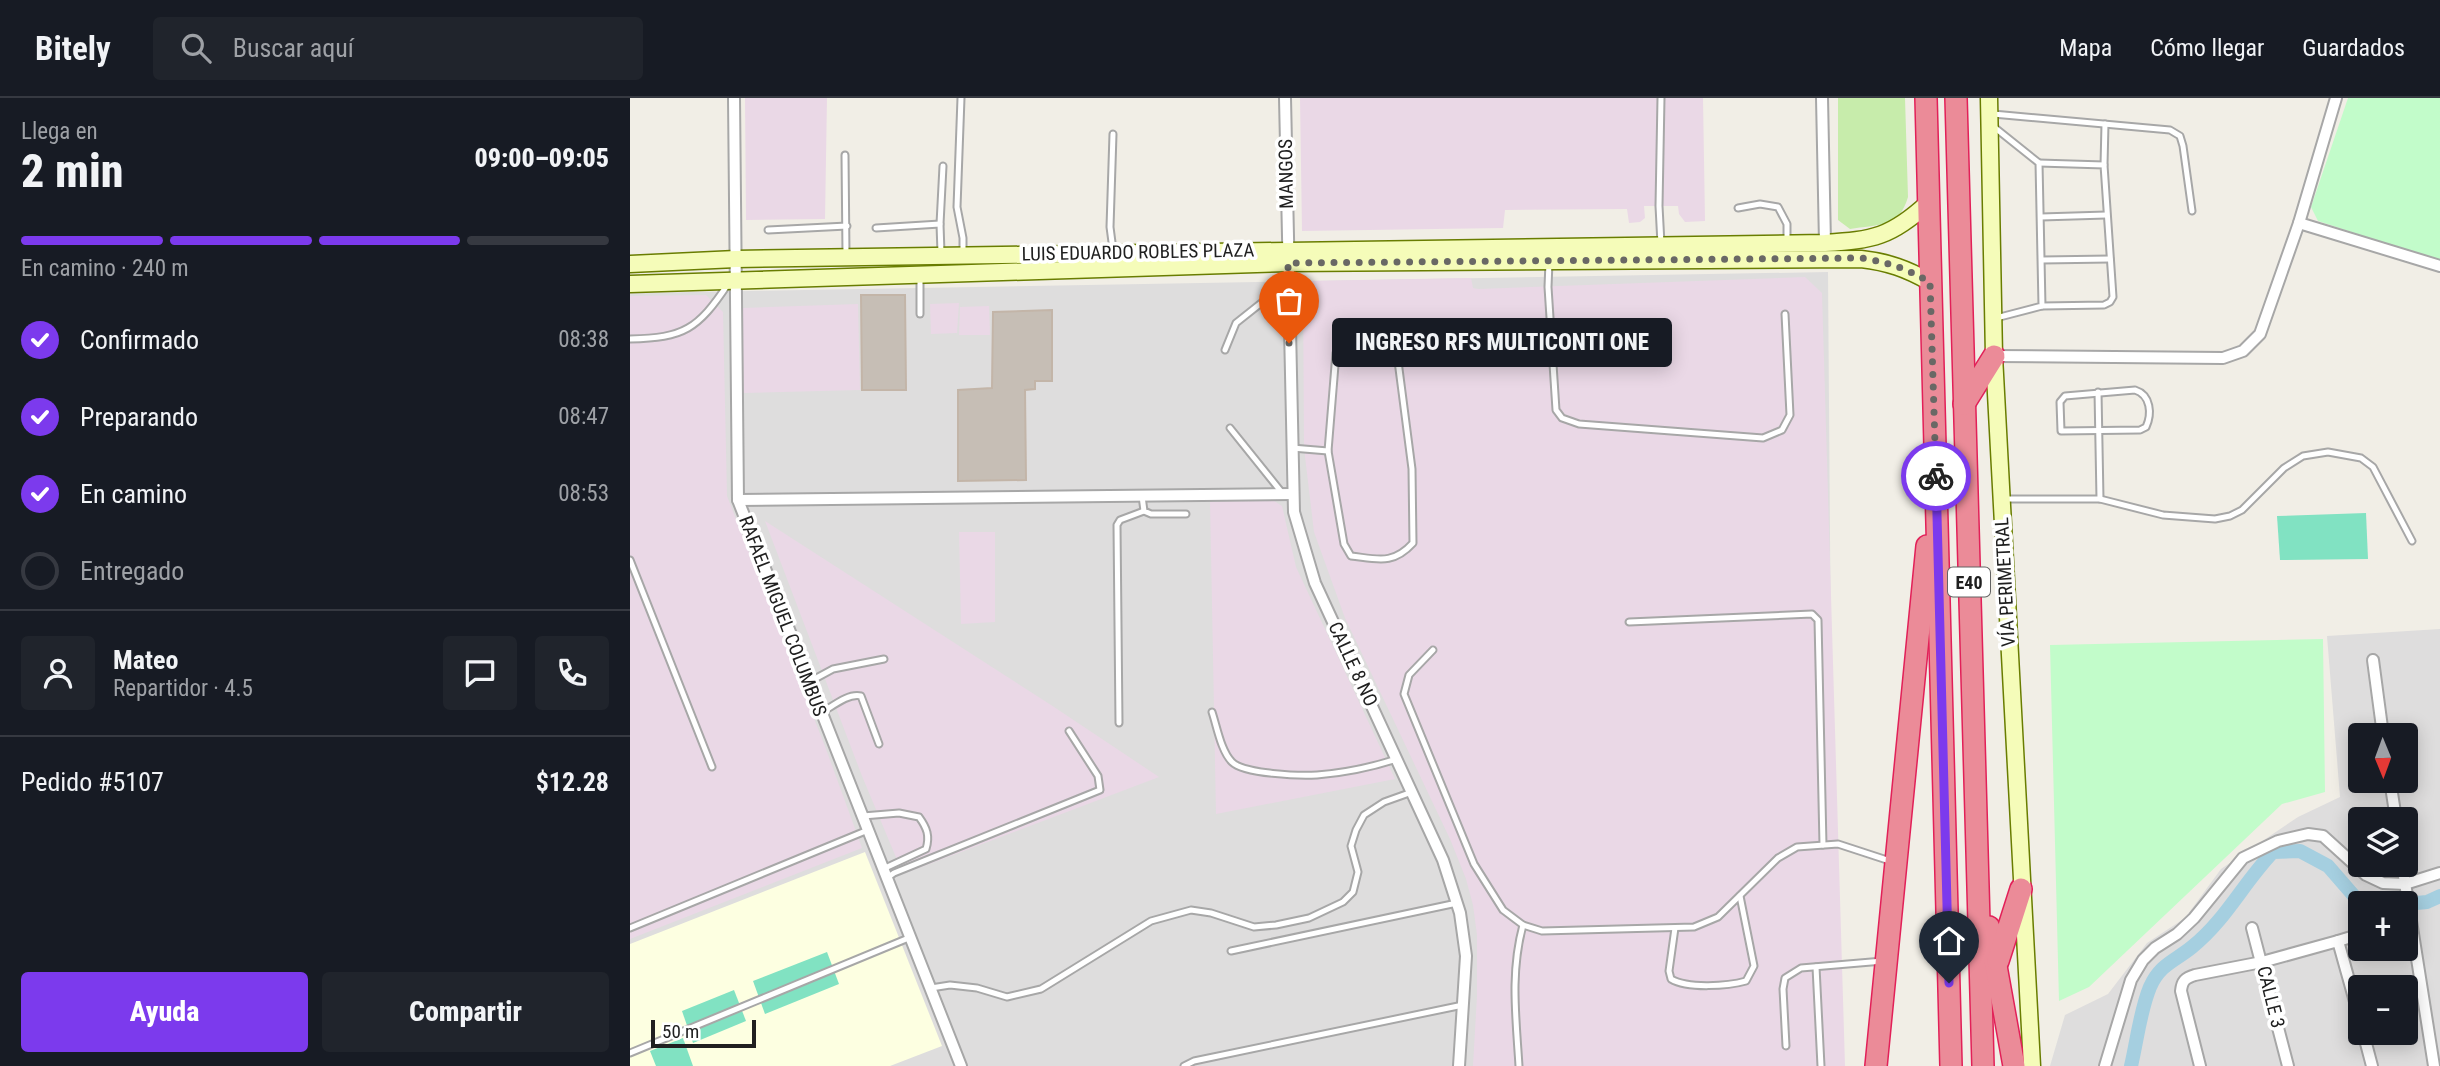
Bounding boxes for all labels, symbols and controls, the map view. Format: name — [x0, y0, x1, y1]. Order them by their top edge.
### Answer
search box — [153, 17, 643, 80]
text: Bitely — [35, 29, 111, 68]
icon: search — [177, 29, 215, 67]
text: Buscar aquí — [233, 33, 354, 63]
text: Mapa — [2059, 34, 2112, 62]
text: Cómo llegar — [2150, 34, 2264, 62]
text: Guardados — [2302, 34, 2405, 62]
text: Llega en — [21, 118, 98, 145]
street label: MANGOS — [1274, 139, 1298, 209]
text: 09:00–09:05 — [475, 143, 609, 173]
text: 2 min — [21, 144, 124, 198]
street label: LUIS EDUARDO ROBLES PLAZA — [1021, 238, 1255, 266]
text: En camino · 240 m — [21, 255, 189, 282]
pin — [1259, 271, 1319, 343]
icon: bag — [1270, 282, 1308, 320]
callout: INGRESO RFS MULTICONTI ONE — [1331, 318, 1670, 368]
icon: check — [21, 321, 59, 359]
text: Confirmado — [80, 325, 199, 355]
text: 08:38 — [558, 326, 609, 353]
text: INGRESO RFS MULTICONTI ONE — [1355, 329, 1649, 356]
icon: check — [21, 398, 59, 436]
text: Preparando — [80, 402, 198, 432]
text: 08:47 — [558, 403, 609, 430]
courier — [1901, 441, 1971, 511]
icon: bike — [1917, 457, 1955, 495]
icon: check — [21, 475, 59, 513]
text: En camino — [80, 479, 187, 509]
text: 08:53 — [558, 480, 609, 507]
street label: RAFAEL MIGUEL COLUMBUS — [734, 513, 832, 720]
street label: VÍA PERIMETRAL — [1990, 517, 2020, 647]
text: Entregado — [80, 556, 184, 586]
road number: E40 — [1948, 568, 1990, 596]
street label: CALLE 8 NO — [1323, 618, 1383, 710]
button: person — [21, 636, 95, 710]
button: chat — [443, 636, 517, 710]
button: phone — [535, 636, 609, 710]
text: Mateo — [113, 645, 178, 675]
text: Repartidor · 4.5 — [113, 675, 253, 702]
north arrow — [2348, 723, 2418, 793]
map controls — [2348, 723, 2418, 1045]
text: Pedido #5107 — [21, 767, 164, 797]
text: $12.28 — [536, 767, 609, 797]
button: layers — [2348, 807, 2418, 877]
button: + — [2348, 891, 2418, 961]
pin — [1919, 911, 1979, 983]
icon: home — [1930, 922, 1968, 960]
street label: CALLE 3 — [2252, 964, 2290, 1030]
button: Ayuda — [21, 972, 308, 1052]
button: Compartir — [322, 972, 609, 1052]
button: − — [2348, 975, 2418, 1045]
scale bar — [651, 1017, 756, 1049]
text: 50 m — [662, 1020, 699, 1043]

